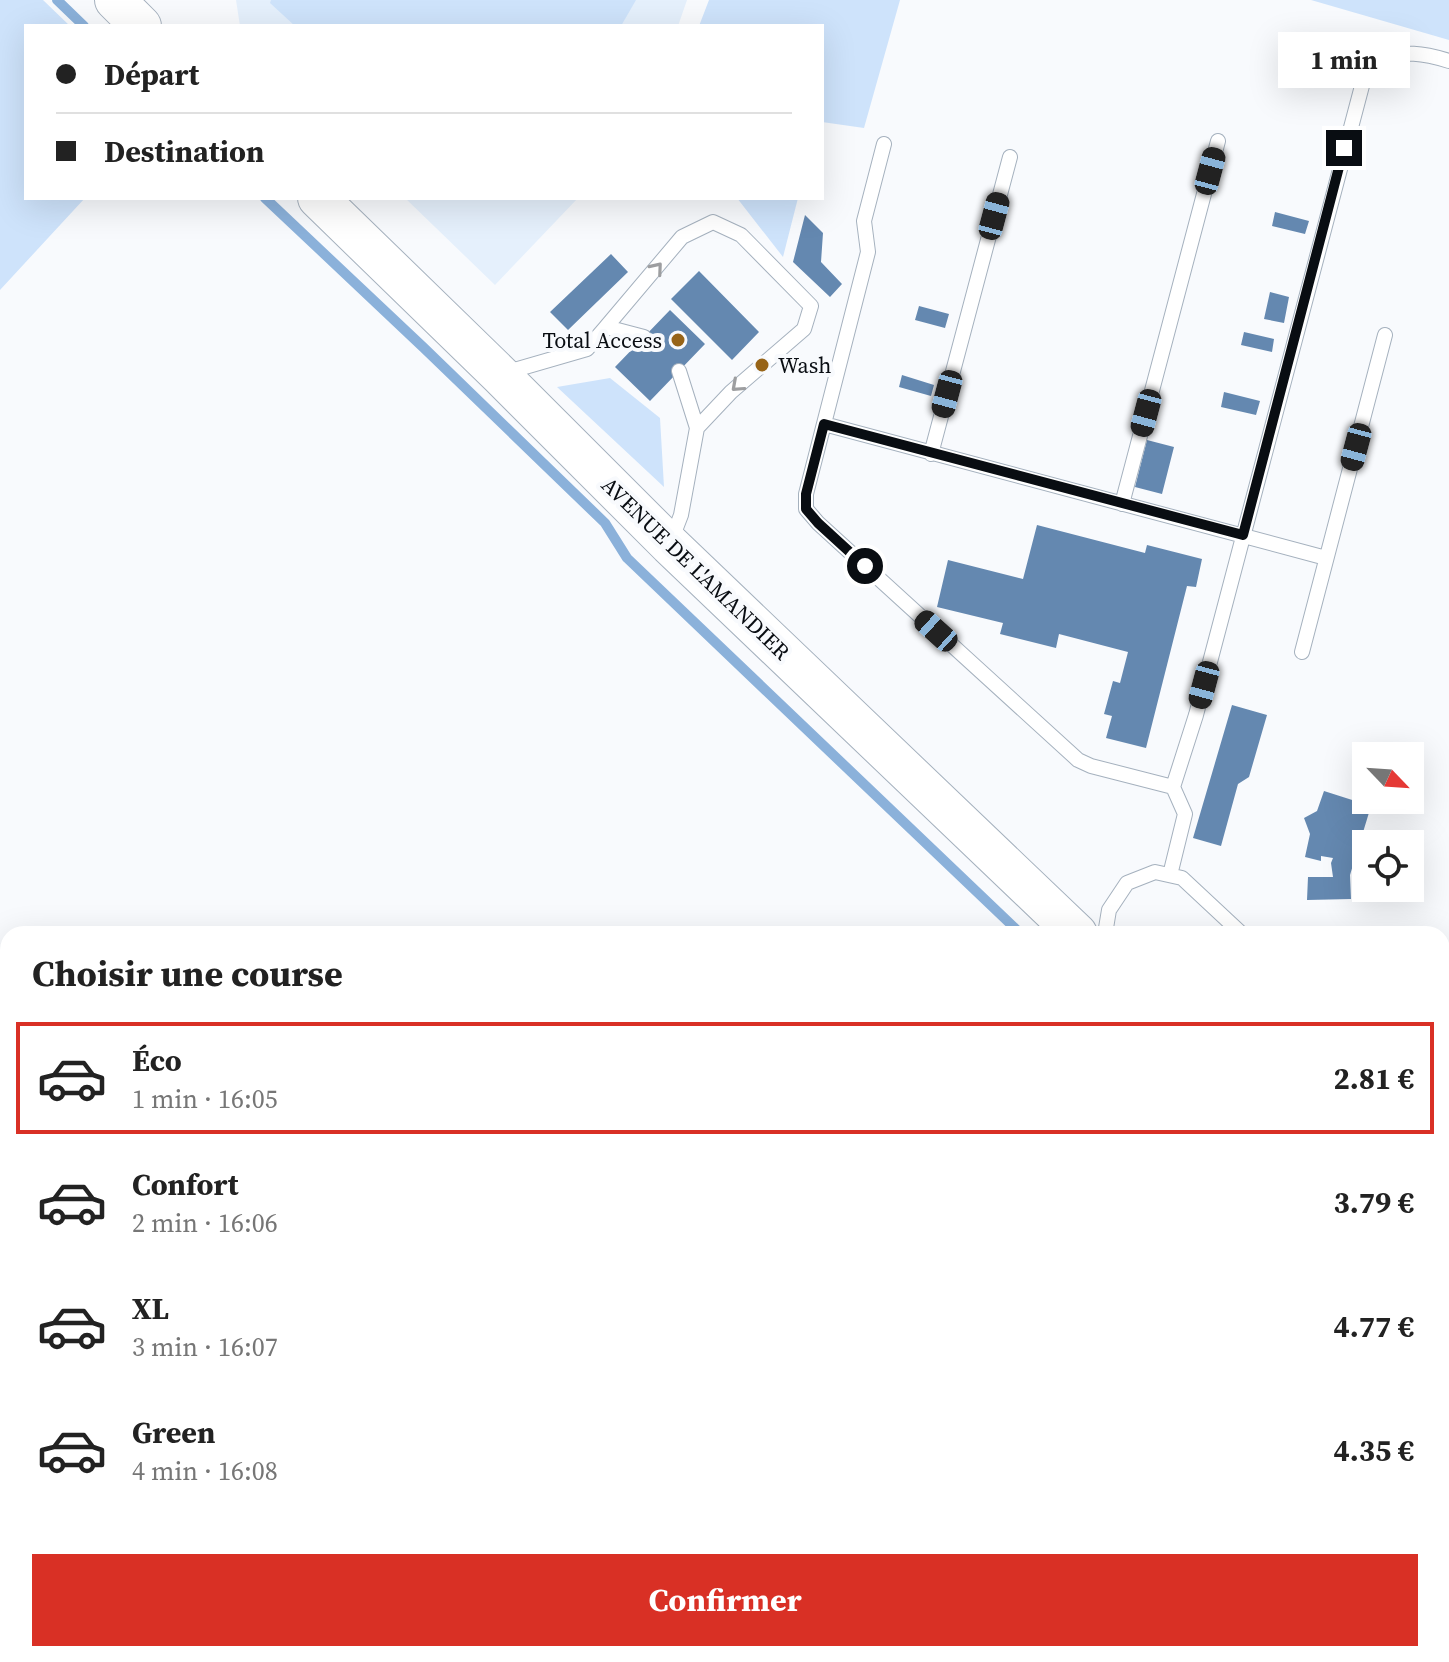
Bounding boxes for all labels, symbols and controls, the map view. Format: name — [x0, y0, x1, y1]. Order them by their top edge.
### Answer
callout: 1 min — [1278, 32, 1410, 88]
text: 1 min — [1310, 42, 1378, 78]
text: Départ — [104, 54, 199, 95]
route end — [1326, 130, 1362, 166]
text: Destination — [104, 131, 265, 172]
car — [1192, 145, 1228, 197]
car — [976, 190, 1012, 242]
one-way arrow — [647, 262, 662, 277]
place label: Total Access — [542, 325, 662, 355]
marker: Total Access — [669, 331, 687, 349]
place label: Wash — [778, 350, 831, 380]
marker: Wash — [753, 356, 771, 374]
car — [929, 368, 965, 420]
one-way arrow — [732, 377, 747, 391]
car — [1128, 387, 1164, 439]
car — [1338, 421, 1374, 473]
street label: AVENUE DE L'AMANDIER — [595, 470, 797, 667]
route start — [847, 548, 883, 584]
car — [910, 606, 962, 656]
car — [1186, 659, 1222, 711]
north arrow — [1352, 742, 1424, 814]
map controls — [1352, 742, 1424, 902]
button: locate — [1352, 830, 1424, 902]
text: Choisir une course — [32, 949, 343, 998]
text: Éco — [132, 1040, 182, 1081]
icon: car — [36, 1042, 108, 1114]
text: 2.81 € — [1334, 1058, 1414, 1099]
text: 1 min · 16:05 — [132, 1081, 278, 1117]
text: Confort — [132, 1164, 238, 1205]
icon: car — [36, 1166, 108, 1238]
text: 3.79 € — [1334, 1182, 1414, 1223]
text: 2 min · 16:06 — [132, 1205, 278, 1241]
text: XL — [132, 1288, 169, 1329]
icon: car — [36, 1290, 108, 1362]
text: 4.77 € — [1334, 1306, 1414, 1347]
text: 3 min · 16:07 — [132, 1329, 278, 1365]
text: Green — [132, 1412, 215, 1453]
icon: car — [36, 1414, 108, 1486]
text: 4.35 € — [1334, 1430, 1414, 1471]
text: 4 min · 16:08 — [132, 1453, 278, 1489]
button: Confirmer — [32, 1554, 1418, 1646]

